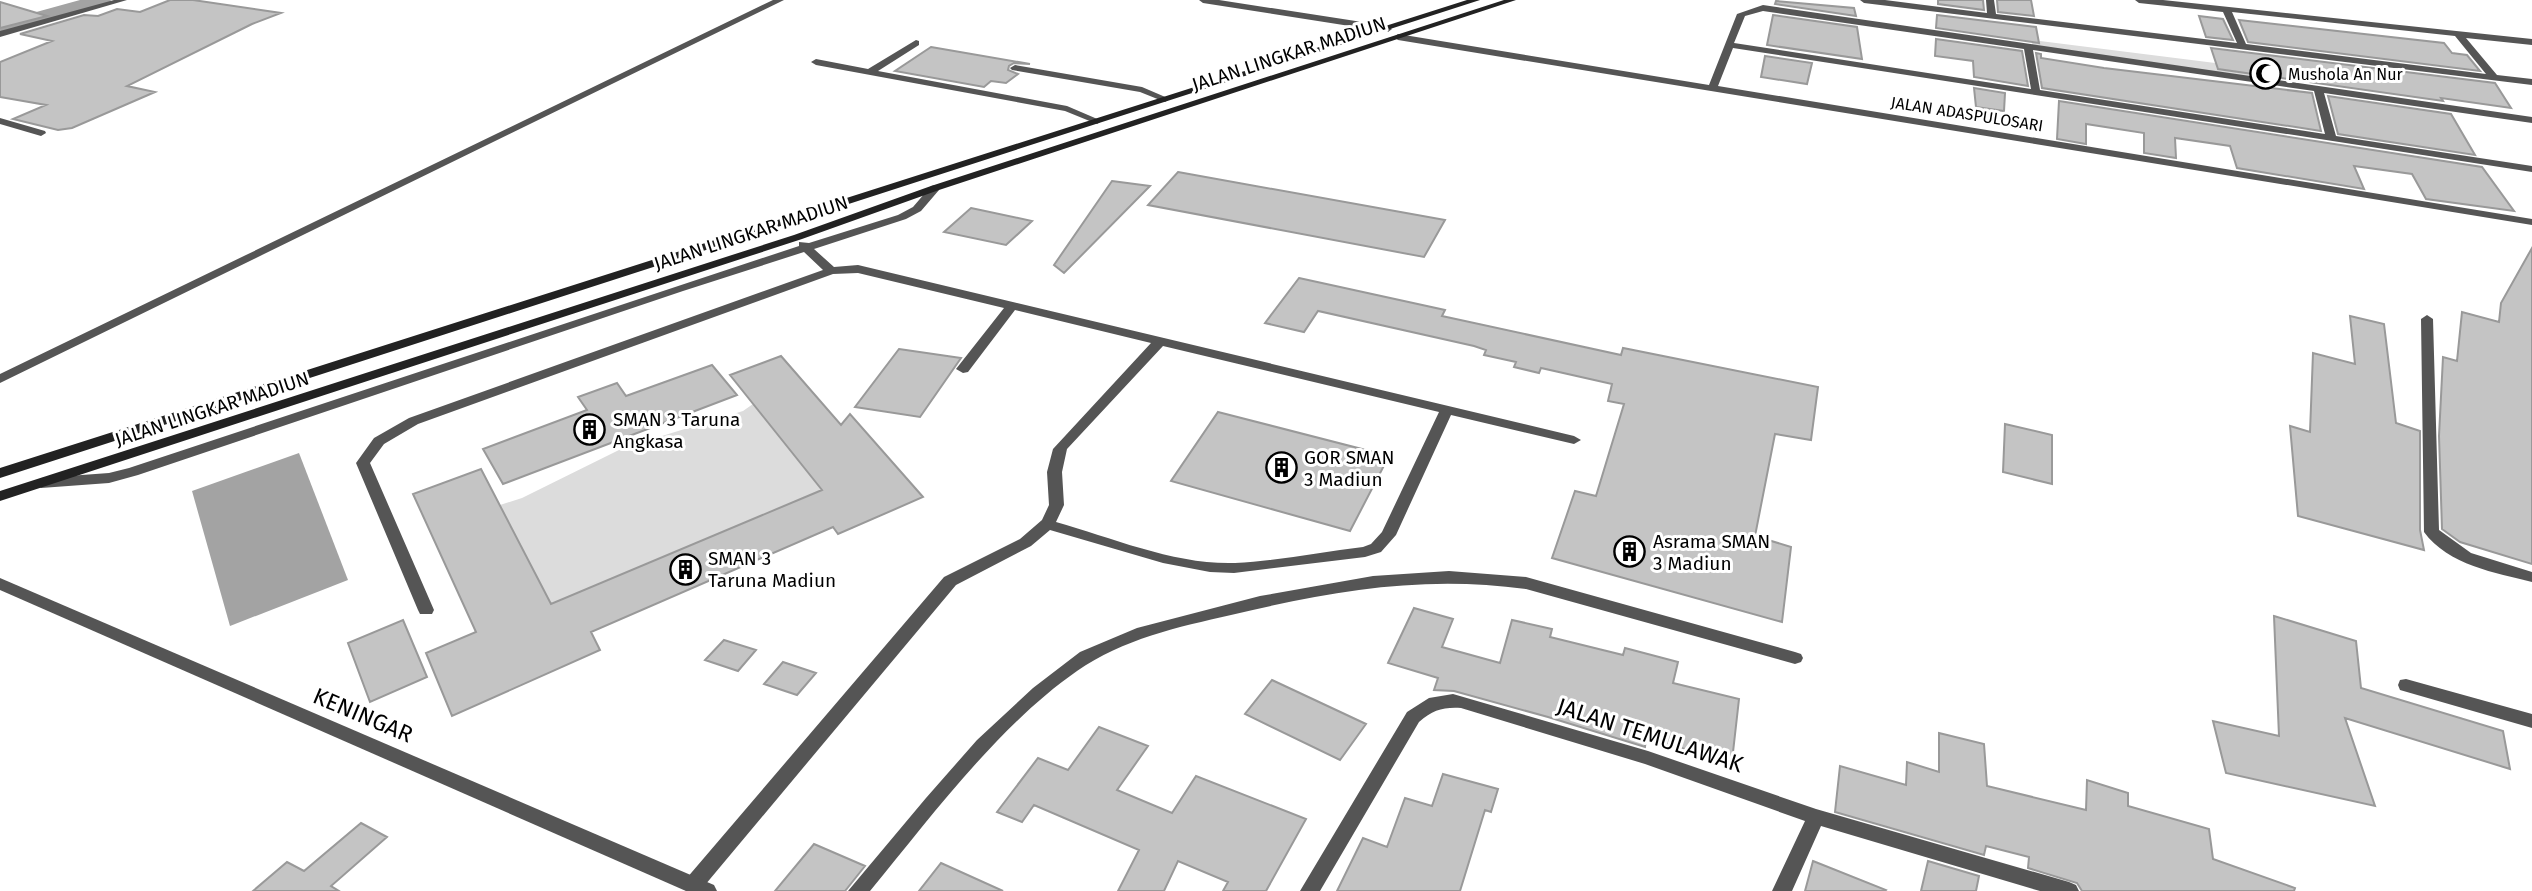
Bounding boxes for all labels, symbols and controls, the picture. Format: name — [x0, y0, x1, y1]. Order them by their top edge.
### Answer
street label: JALAN LINGKAR MADIUN — [1189, 12, 1389, 96]
mosque icon: Mushola An Nur — [2248, 57, 2282, 91]
place label: Mushola An Nur — [2288, 65, 2404, 84]
street label: JALAN ADASPULOSARI — [1889, 93, 2045, 135]
street label: JALAN LINGKAR MADIUN — [651, 191, 851, 275]
street label: JALAN LINGKAR MADIUN — [112, 367, 312, 451]
place label: SMAN 3 Taruna Angkasa — [613, 408, 740, 453]
building icon: SMAN 3 Taruna Angkasa — [573, 413, 607, 447]
place label: GOR SMAN 3 Madiun — [1304, 446, 1394, 491]
building icon: GOR SMAN 3 Madiun — [1264, 451, 1298, 485]
place label: Asrama SMAN 3 Madiun — [1653, 530, 1770, 575]
building icon: Asrama SMAN 3 Madiun — [1613, 535, 1647, 569]
place label: SMAN 3 Taruna Madiun — [708, 547, 836, 592]
building icon: SMAN 3 Taruna Madiun — [668, 552, 702, 586]
street label: KENINGAR — [309, 681, 417, 749]
street label: JALAN TEMULAWAK — [1553, 692, 1747, 778]

